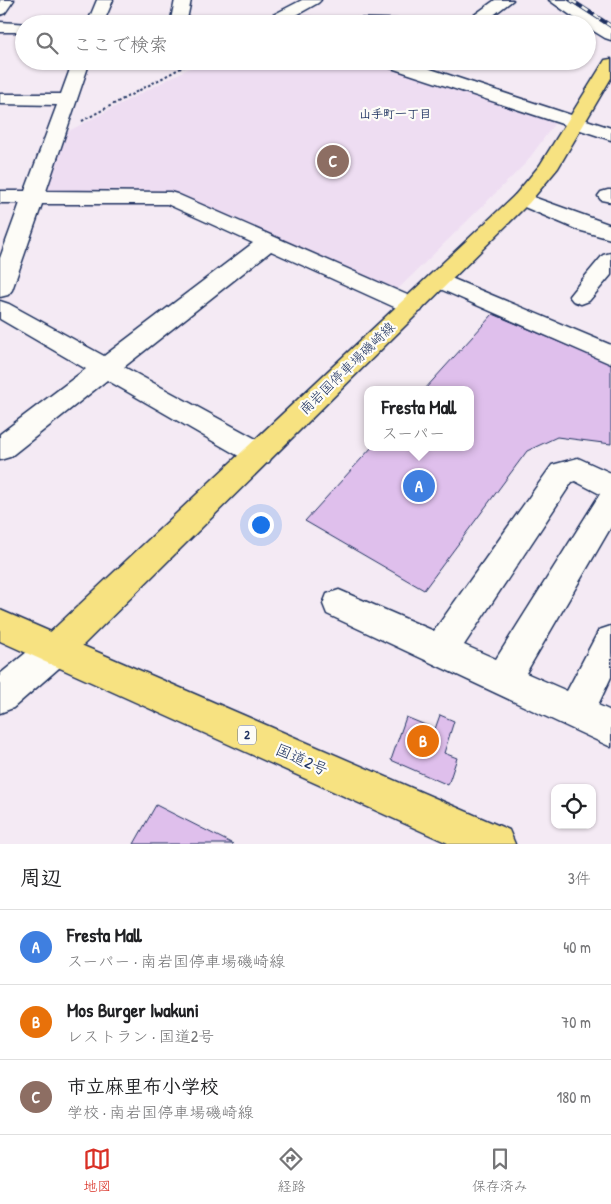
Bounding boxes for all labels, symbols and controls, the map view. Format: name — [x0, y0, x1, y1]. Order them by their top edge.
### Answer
search box — [15, 15, 596, 70]
icon: search — [33, 29, 61, 57]
text: ここで検索 — [73, 31, 168, 57]
district label: 山手町一丁目 — [359, 105, 431, 122]
pin: C — [317, 142, 349, 180]
street label: 南岩国停車場磯崎線 — [295, 317, 399, 418]
popup — [364, 386, 474, 451]
text: Fresta Mall — [382, 394, 456, 420]
text: スーパー — [382, 422, 445, 444]
pin: A — [403, 467, 435, 505]
your location — [248, 512, 274, 538]
pin: B — [407, 722, 439, 760]
road number: 2 — [238, 726, 256, 744]
street label: 国道2号 — [272, 738, 332, 780]
map controls — [551, 784, 596, 829]
button: locate — [551, 784, 596, 829]
text: 周辺 — [20, 863, 62, 892]
text: 3件 — [568, 867, 591, 889]
text: Fresta Mall — [67, 922, 142, 948]
text: A — [32, 936, 40, 958]
text: 40 m — [563, 936, 591, 958]
text: スーパー · 南岩国停車場磯崎線 — [67, 950, 285, 972]
text: Mos Burger Iwakuni — [67, 997, 199, 1023]
text: B — [32, 1011, 40, 1033]
text: 70 m — [561, 1011, 591, 1033]
text: レストラン · 国道2号 — [67, 1025, 214, 1047]
text: 市立麻里布小学校 — [67, 1073, 219, 1099]
text: C — [32, 1086, 40, 1108]
text: 180 m — [557, 1086, 591, 1108]
text: 学校 · 南岩国停車場磯崎線 — [67, 1101, 254, 1123]
tab: 地図 — [83, 1145, 111, 1195]
tab: 経路 — [277, 1145, 305, 1195]
tab: 保存済み — [472, 1145, 528, 1195]

